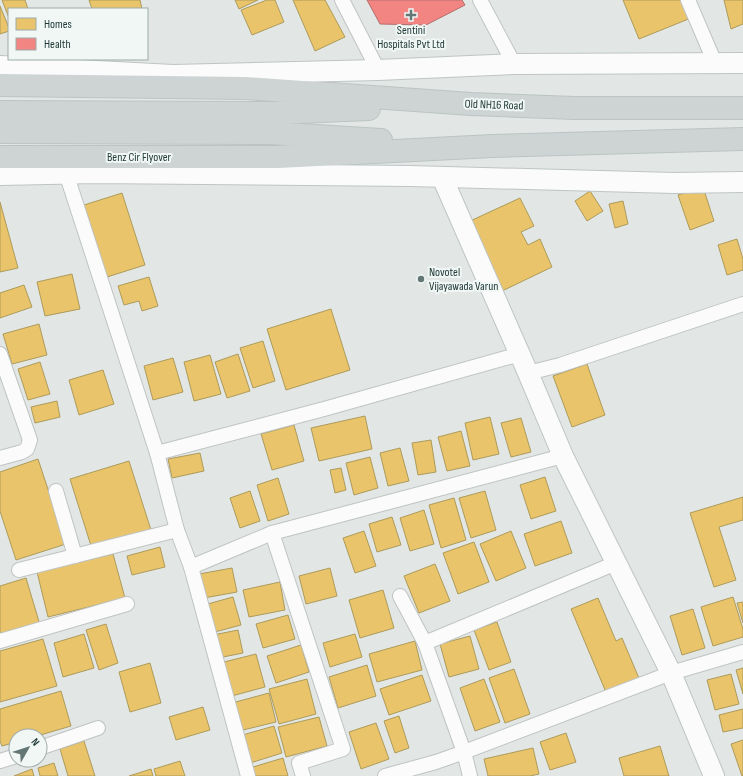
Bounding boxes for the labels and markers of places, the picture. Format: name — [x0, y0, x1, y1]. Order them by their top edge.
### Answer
marker: Sentini Hospitals Pvt Ltd — [405, 9, 417, 21]
place label: Sentini Hospitals Pvt Ltd — [377, 23, 445, 52]
place label: Novotel Vijayawada Varun — [429, 265, 498, 294]
marker: Novotel Vijayawada Varun — [416, 274, 426, 284]

